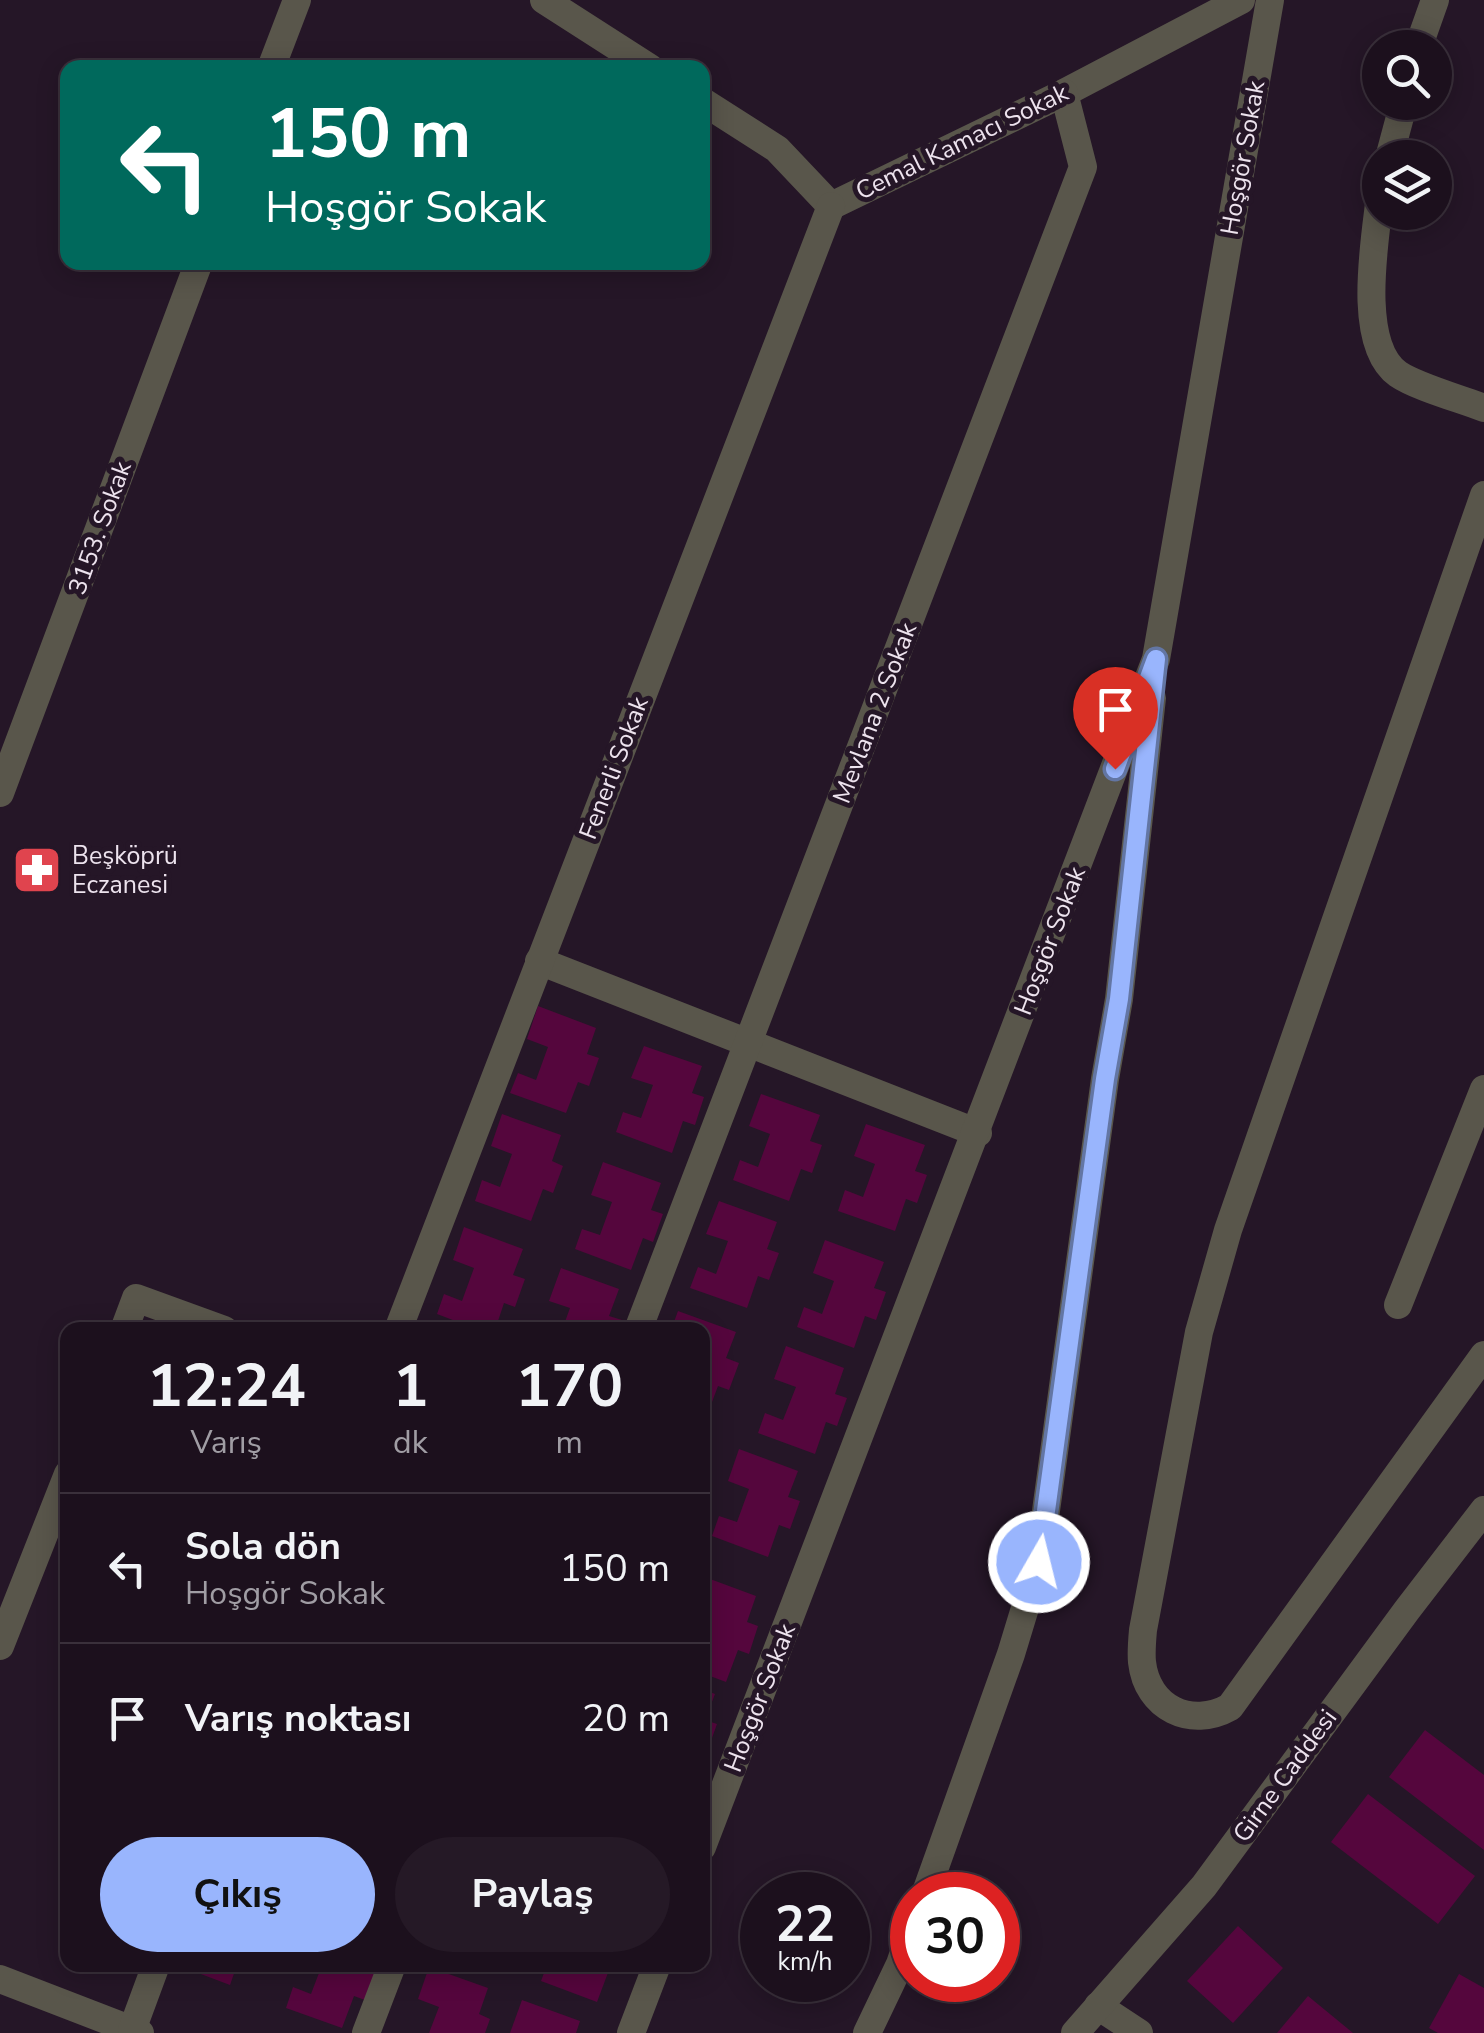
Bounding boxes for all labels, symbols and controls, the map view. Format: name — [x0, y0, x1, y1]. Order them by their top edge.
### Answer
map controls — [1362, 30, 1452, 230]
button: search — [1362, 30, 1452, 120]
street label: Cemal Kamacı Sokak — [850, 76, 1074, 208]
street label: Hoşgör Sokak — [1213, 78, 1273, 238]
text: 150 m — [265, 86, 471, 182]
icon: left — [100, 100, 230, 230]
button: layers — [1362, 140, 1452, 230]
text: Hoşgör Sokak — [265, 177, 546, 238]
street label: 3153. Sokak — [60, 456, 140, 599]
street label: Mevlana 2 Sokak — [825, 617, 925, 808]
pin — [1073, 667, 1158, 770]
icon: arrive — [1088, 682, 1143, 737]
street label: Fenerli Sokak — [571, 691, 657, 844]
place label: Beşköprü Eczanesi — [72, 839, 178, 902]
pharmacy icon: Beşköprü Eczanesi — [11, 844, 63, 896]
street label: Hoşgör Sokak — [1006, 861, 1094, 1020]
text: 12:24 — [147, 1345, 306, 1427]
text: 1 — [392, 1345, 428, 1427]
text: 170 — [515, 1345, 623, 1427]
text: Varış — [190, 1421, 262, 1464]
text: dk — [393, 1421, 428, 1464]
text: m — [555, 1421, 583, 1464]
position arrow — [987, 1510, 1091, 1614]
text: Sola dön — [185, 1521, 341, 1572]
icon: left — [100, 1541, 155, 1596]
text: 150 m — [559, 1543, 670, 1594]
text: Hoşgör Sokak — [185, 1572, 385, 1615]
street label: Hoşgör Sokak — [716, 1618, 804, 1777]
icon: arrive — [100, 1691, 155, 1746]
text: Varış noktası — [185, 1693, 412, 1744]
text: 20 m — [582, 1693, 670, 1744]
street label: Girne Caddesi — [1225, 1703, 1345, 1849]
button: Çıkış — [100, 1837, 375, 1952]
button: Paylaş — [395, 1837, 670, 1952]
speed limit sign: 30 — [890, 1872, 1020, 2002]
text: 22 — [775, 1890, 835, 1959]
text: km/h — [777, 1945, 833, 1979]

